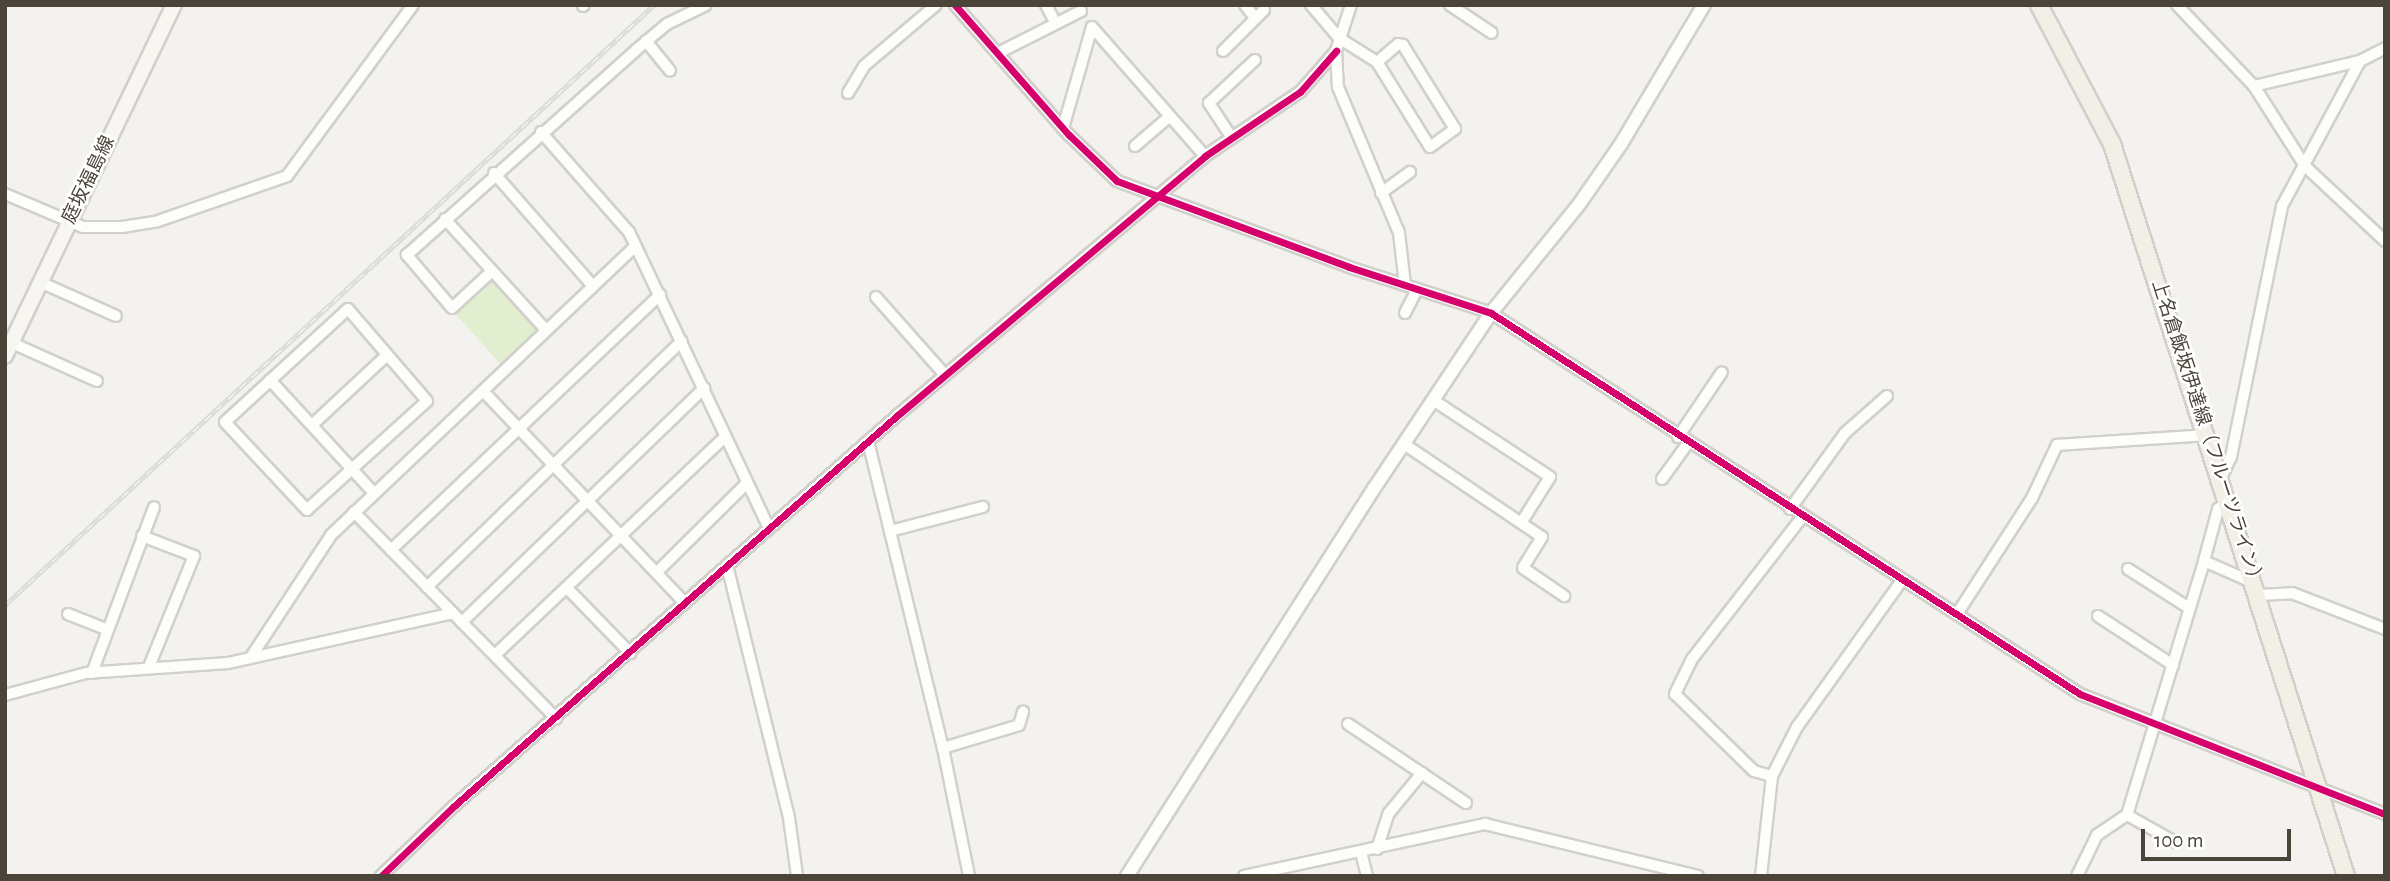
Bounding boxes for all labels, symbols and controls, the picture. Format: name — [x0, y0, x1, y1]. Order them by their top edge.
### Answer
street label: 庭坂福島線 — [58, 132, 120, 228]
street label: 上名倉飯坂伊達線（フルーツライン） — [2146, 277, 2268, 591]
scale bar — [2145, 814, 2296, 858]
text: 100 m — [2154, 830, 2204, 851]

